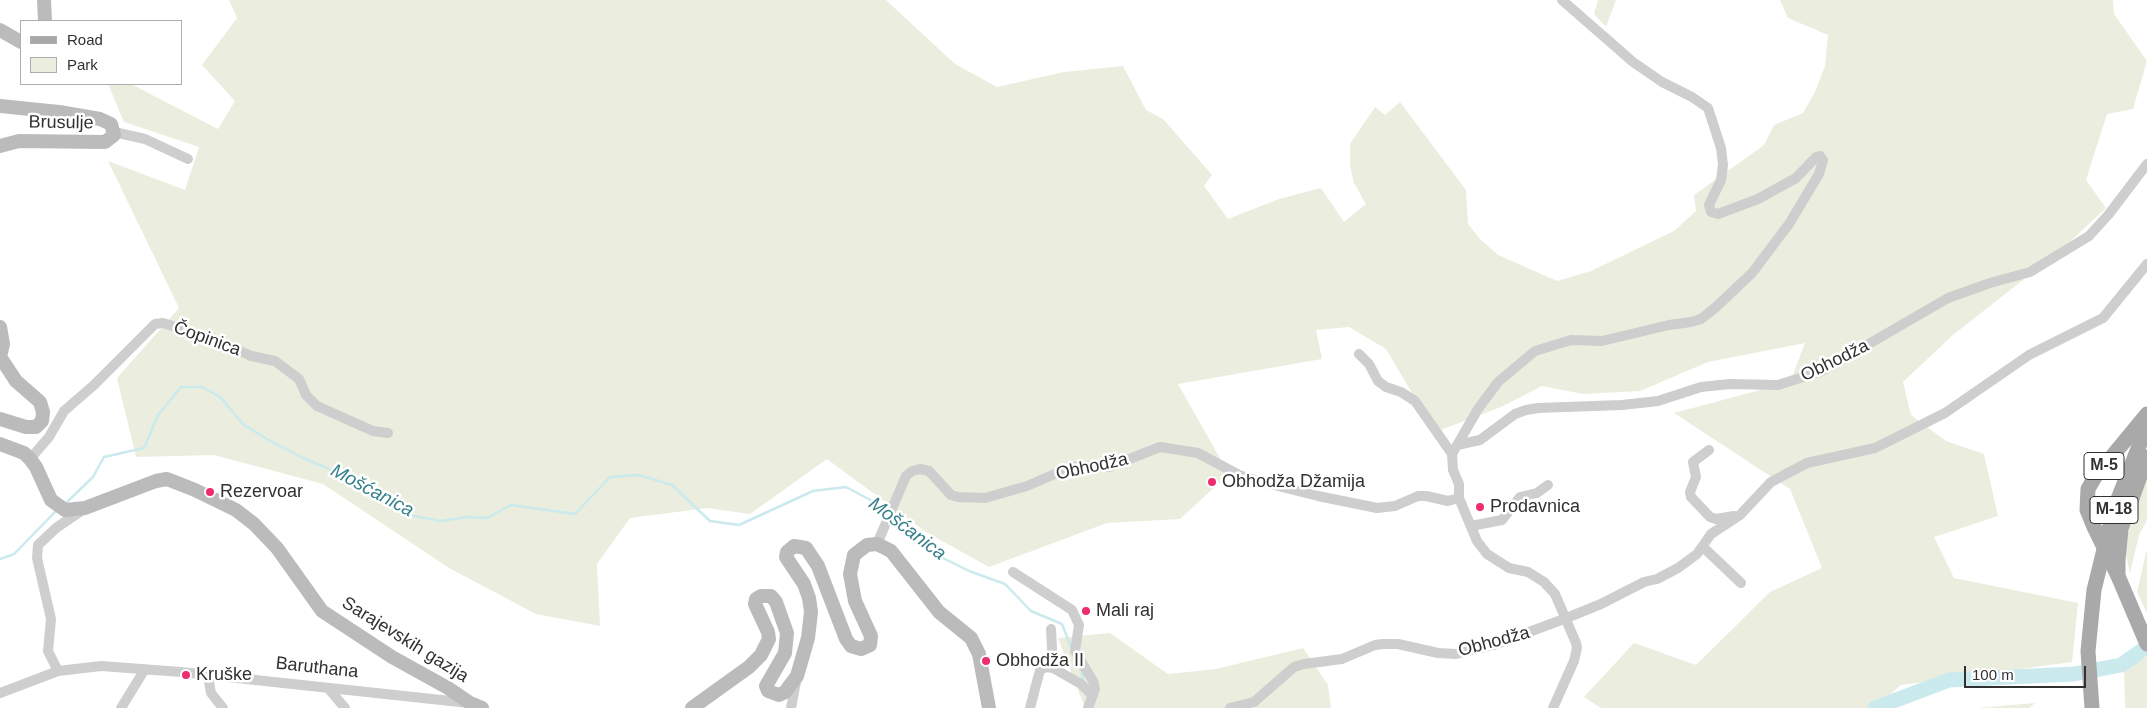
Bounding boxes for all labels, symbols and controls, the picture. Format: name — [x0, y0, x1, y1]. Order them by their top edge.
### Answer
legend — [20, 20, 182, 85]
text: Road — [67, 31, 103, 48]
text: Park — [67, 56, 98, 73]
street label: Brusulje — [28, 112, 94, 134]
street label: Čopinica — [170, 317, 244, 361]
street label: Obhodža — [1797, 335, 1873, 387]
street label: Obhodža — [1054, 449, 1130, 485]
road number: M-5 — [2084, 452, 2124, 480]
water label: Mošćanica — [327, 460, 417, 522]
place label: Obhodža Džamija — [1222, 471, 1365, 493]
marker: Obhodža Džamija — [1206, 476, 1218, 488]
place label: Rezervoar — [220, 481, 303, 503]
marker: Rezervoar — [204, 486, 216, 498]
water label: Mošćanica — [864, 493, 950, 565]
place label: Prodavnica — [1490, 496, 1580, 518]
road number: M-18 — [2090, 496, 2138, 524]
marker: Prodavnica — [1474, 501, 1486, 513]
street label: Sarajevskih gazija — [338, 592, 472, 688]
place label: Mali raj — [1096, 600, 1154, 622]
marker: Mali raj — [1080, 605, 1092, 617]
street label: Obhodža — [1456, 622, 1532, 662]
place label: Obhodža II — [996, 650, 1084, 672]
street label: Baruthana — [275, 653, 359, 683]
marker: Obhodža II — [980, 655, 992, 667]
scale bar — [1967, 656, 2090, 688]
place label: Kruške — [196, 664, 252, 686]
text: 100 m — [1972, 666, 2014, 683]
marker: Kruške — [180, 669, 192, 681]

